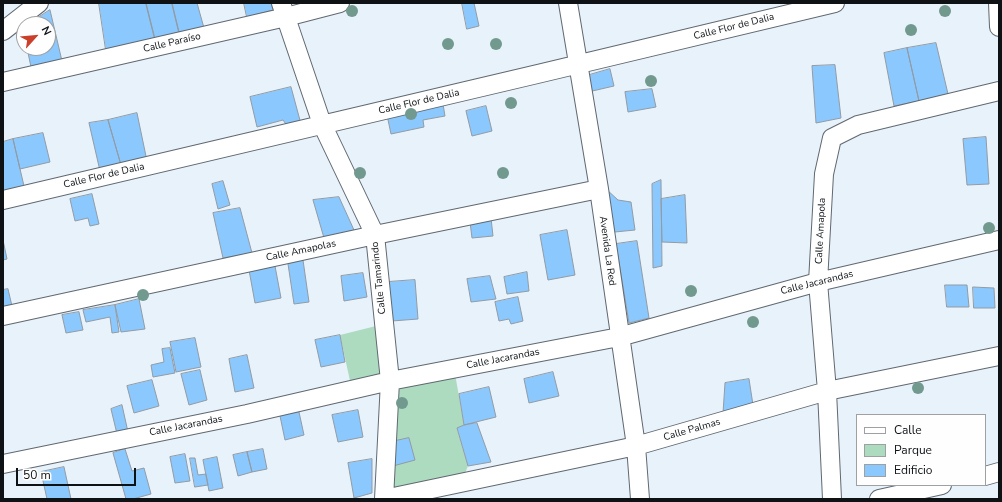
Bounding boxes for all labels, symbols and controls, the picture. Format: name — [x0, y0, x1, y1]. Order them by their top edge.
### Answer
street label: Calle Flor de Dalia — [692, 11, 776, 43]
north arrow — [16, 16, 56, 56]
text: N — [38, 24, 55, 38]
street label: Calle Paraíso — [142, 31, 202, 55]
street label: Calle Flor de Dalia — [377, 87, 461, 117]
street label: Calle Flor de Dalia — [62, 161, 146, 191]
street label: Calle Amapola — [813, 198, 829, 264]
street label: Avenida La Red — [596, 215, 618, 287]
street label: Calle Amapolas — [265, 238, 337, 264]
street label: Calle Tamarindo — [369, 241, 389, 315]
street label: Calle Jacarandas — [779, 268, 855, 298]
street label: Calle Jacarandas — [465, 346, 541, 372]
street label: Calle Jacarandas — [148, 413, 224, 439]
legend — [856, 414, 986, 486]
street label: Calle Palmas — [662, 416, 722, 444]
text: Calle — [894, 422, 922, 438]
text: Parque — [894, 442, 932, 458]
scale bar — [18, 460, 138, 486]
text: Edificio — [894, 462, 932, 478]
text: 50 m — [23, 467, 51, 483]

